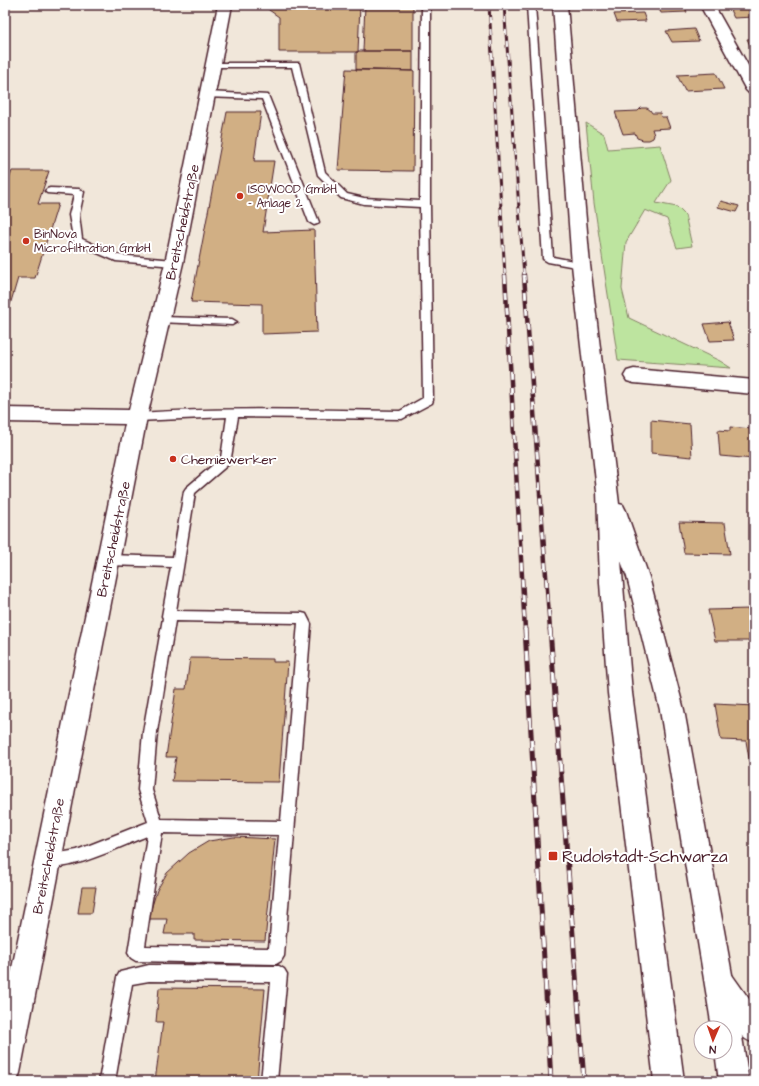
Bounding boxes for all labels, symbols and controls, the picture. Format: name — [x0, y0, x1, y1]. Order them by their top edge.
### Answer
street label: Breitscheidstraße — [161, 162, 205, 282]
place label: ISOWOOD GmbH - Anlage 2 — [248, 181, 337, 213]
marker: ISOWOOD GmbH - Anlage 2 — [235, 191, 245, 201]
place label: BinNova Microfiltration GmbH — [34, 226, 151, 257]
marker: BinNova Microfiltration GmbH — [21, 236, 31, 246]
place label: Chemiewerker — [181, 450, 277, 470]
marker: Chemiewerker — [168, 454, 178, 464]
street label: Breitscheidstraße — [92, 479, 136, 599]
street label: Breitscheidstraße — [28, 796, 70, 916]
place label: Rudolstadt-Schwarza — [562, 845, 728, 869]
marker: Rudolstadt-Schwarza — [547, 850, 559, 862]
north arrow — [693, 1020, 733, 1060]
text: N — [709, 1042, 716, 1057]

